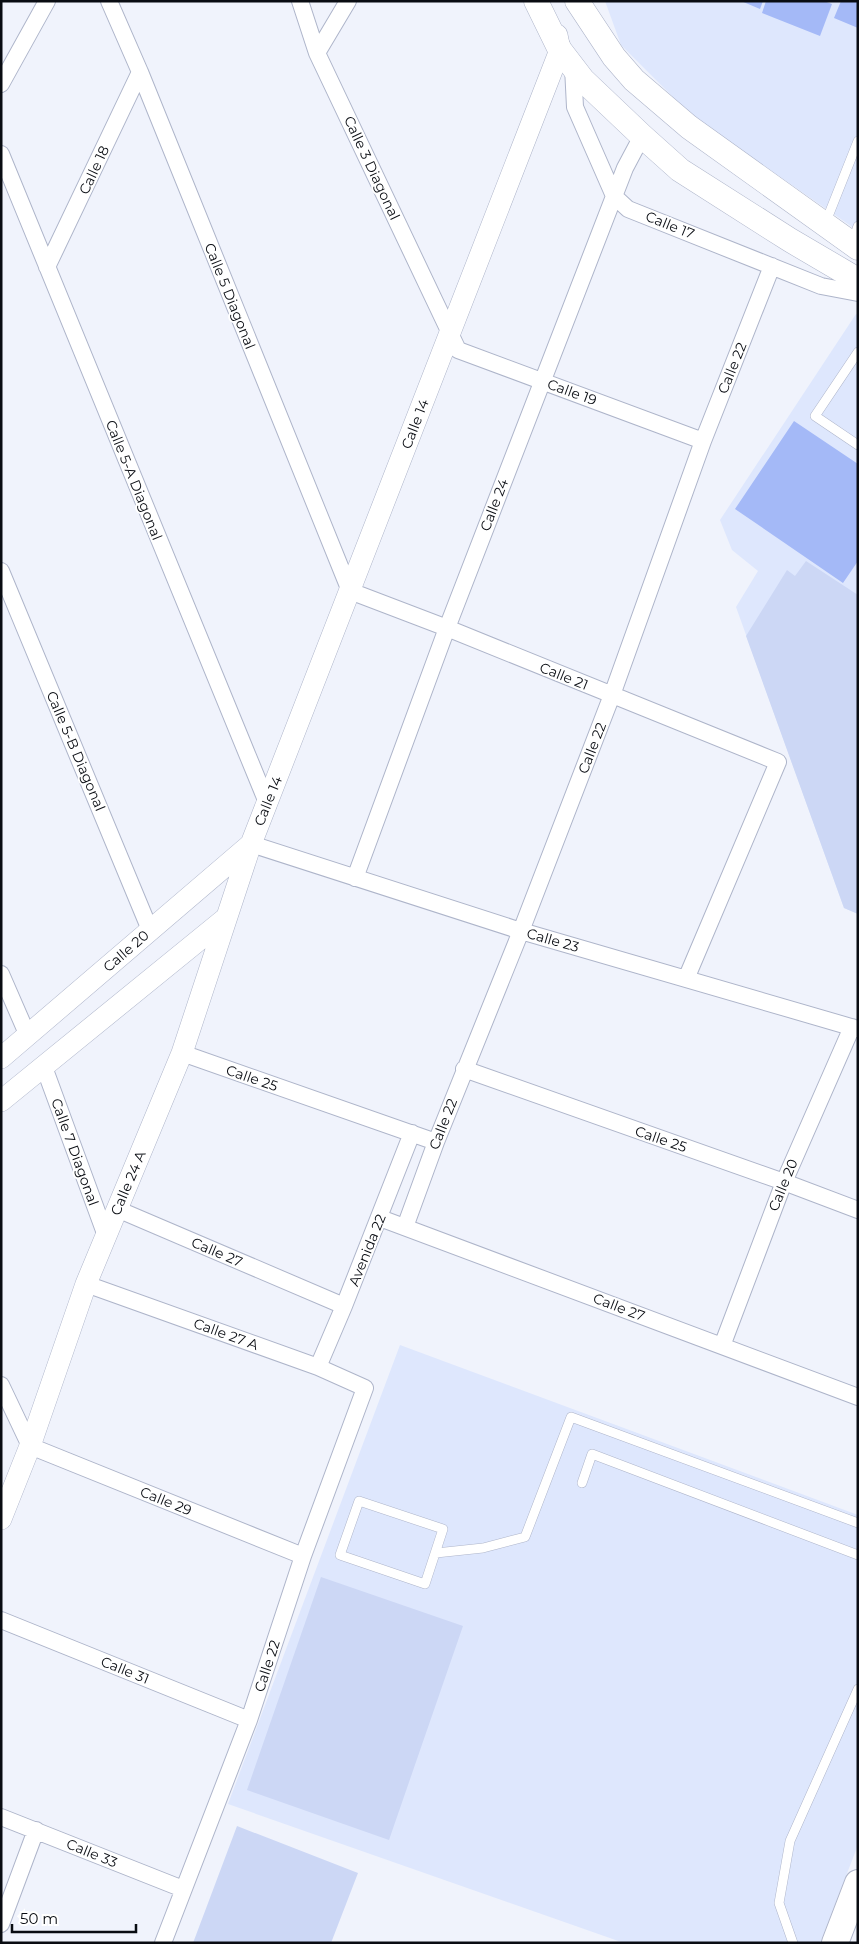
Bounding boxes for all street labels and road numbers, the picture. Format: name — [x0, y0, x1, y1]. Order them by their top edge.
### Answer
street label: Calle 3 Diagonal — [340, 113, 404, 223]
street label: Calle 18 — [75, 143, 113, 197]
street label: Calle 17 — [643, 207, 697, 243]
street label: Calle 5 Diagonal — [201, 240, 259, 352]
street label: Calle 22 — [714, 340, 750, 396]
street label: Calle 19 — [545, 375, 599, 409]
street label: Calle 14 — [397, 396, 433, 452]
street label: Calle 5-A Diagonal — [102, 417, 166, 543]
street label: Calle 24 — [476, 476, 512, 534]
street label: Calle 21 — [537, 658, 591, 694]
street label: Calle 5-B Diagonal — [43, 688, 109, 814]
street label: Calle 22 — [574, 720, 610, 776]
street label: Calle 14 — [250, 773, 286, 828]
street label: Calle 23 — [525, 924, 581, 956]
street label: Calle 20 — [99, 926, 153, 976]
street label: Calle 25 — [224, 1061, 280, 1095]
street label: Calle 7 Diagonal — [47, 1096, 103, 1208]
street label: Calle 22 — [425, 1096, 461, 1152]
street label: Calle 25 — [633, 1122, 689, 1156]
street label: Calle 24 A — [106, 1147, 150, 1218]
street label: Calle 20 — [764, 1156, 802, 1214]
street label: Avenida 22 — [344, 1211, 390, 1289]
street label: Calle 27 — [189, 1233, 245, 1271]
street label: Calle 27 — [591, 1289, 647, 1325]
street label: Calle 27 A — [191, 1314, 262, 1354]
street label: Calle 29 — [137, 1482, 195, 1520]
street label: Calle 22 — [250, 1638, 284, 1694]
street label: Calle 31 — [98, 1652, 152, 1688]
street label: Calle 33 — [64, 1835, 120, 1871]

